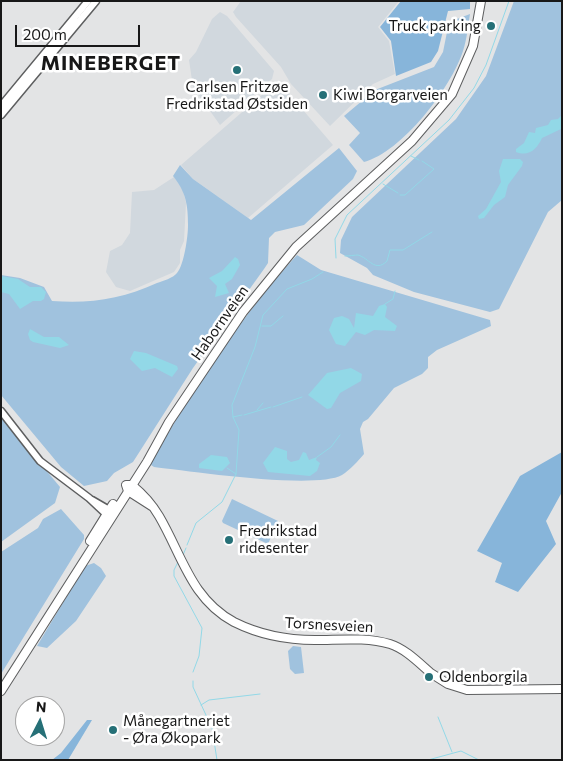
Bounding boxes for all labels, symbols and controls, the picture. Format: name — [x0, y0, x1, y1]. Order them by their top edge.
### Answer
scale bar — [18, 15, 142, 47]
place label: Truck parking — [388, 17, 481, 35]
marker: Truck parking — [485, 20, 497, 32]
text: 200 m — [23, 25, 67, 43]
district label: MINEBERGET — [40, 51, 182, 75]
marker: Carlsen Fritzøe Fredrikstad Østsiden — [231, 64, 243, 76]
place label: Carlsen Fritzøe Fredrikstad Østsiden — [166, 78, 308, 113]
place label: Kiwi Borgarveien — [333, 86, 448, 104]
marker: Kiwi Borgarveien — [317, 89, 329, 101]
street label: Habornveien — [188, 282, 252, 364]
place label: Fredrikstad ridesenter — [239, 522, 317, 557]
marker: Fredrikstad ridesenter — [223, 534, 235, 546]
street label: Torsnesveien — [284, 614, 374, 636]
place label: Oldenborgila — [439, 668, 528, 686]
marker: Oldenborgila — [423, 671, 435, 683]
north arrow — [15, 696, 65, 746]
text: N — [35, 698, 47, 715]
place label: Månegartneriet - Øra Økopark — [123, 712, 230, 747]
marker: Månegartneriet - Øra Økopark — [107, 724, 119, 736]

